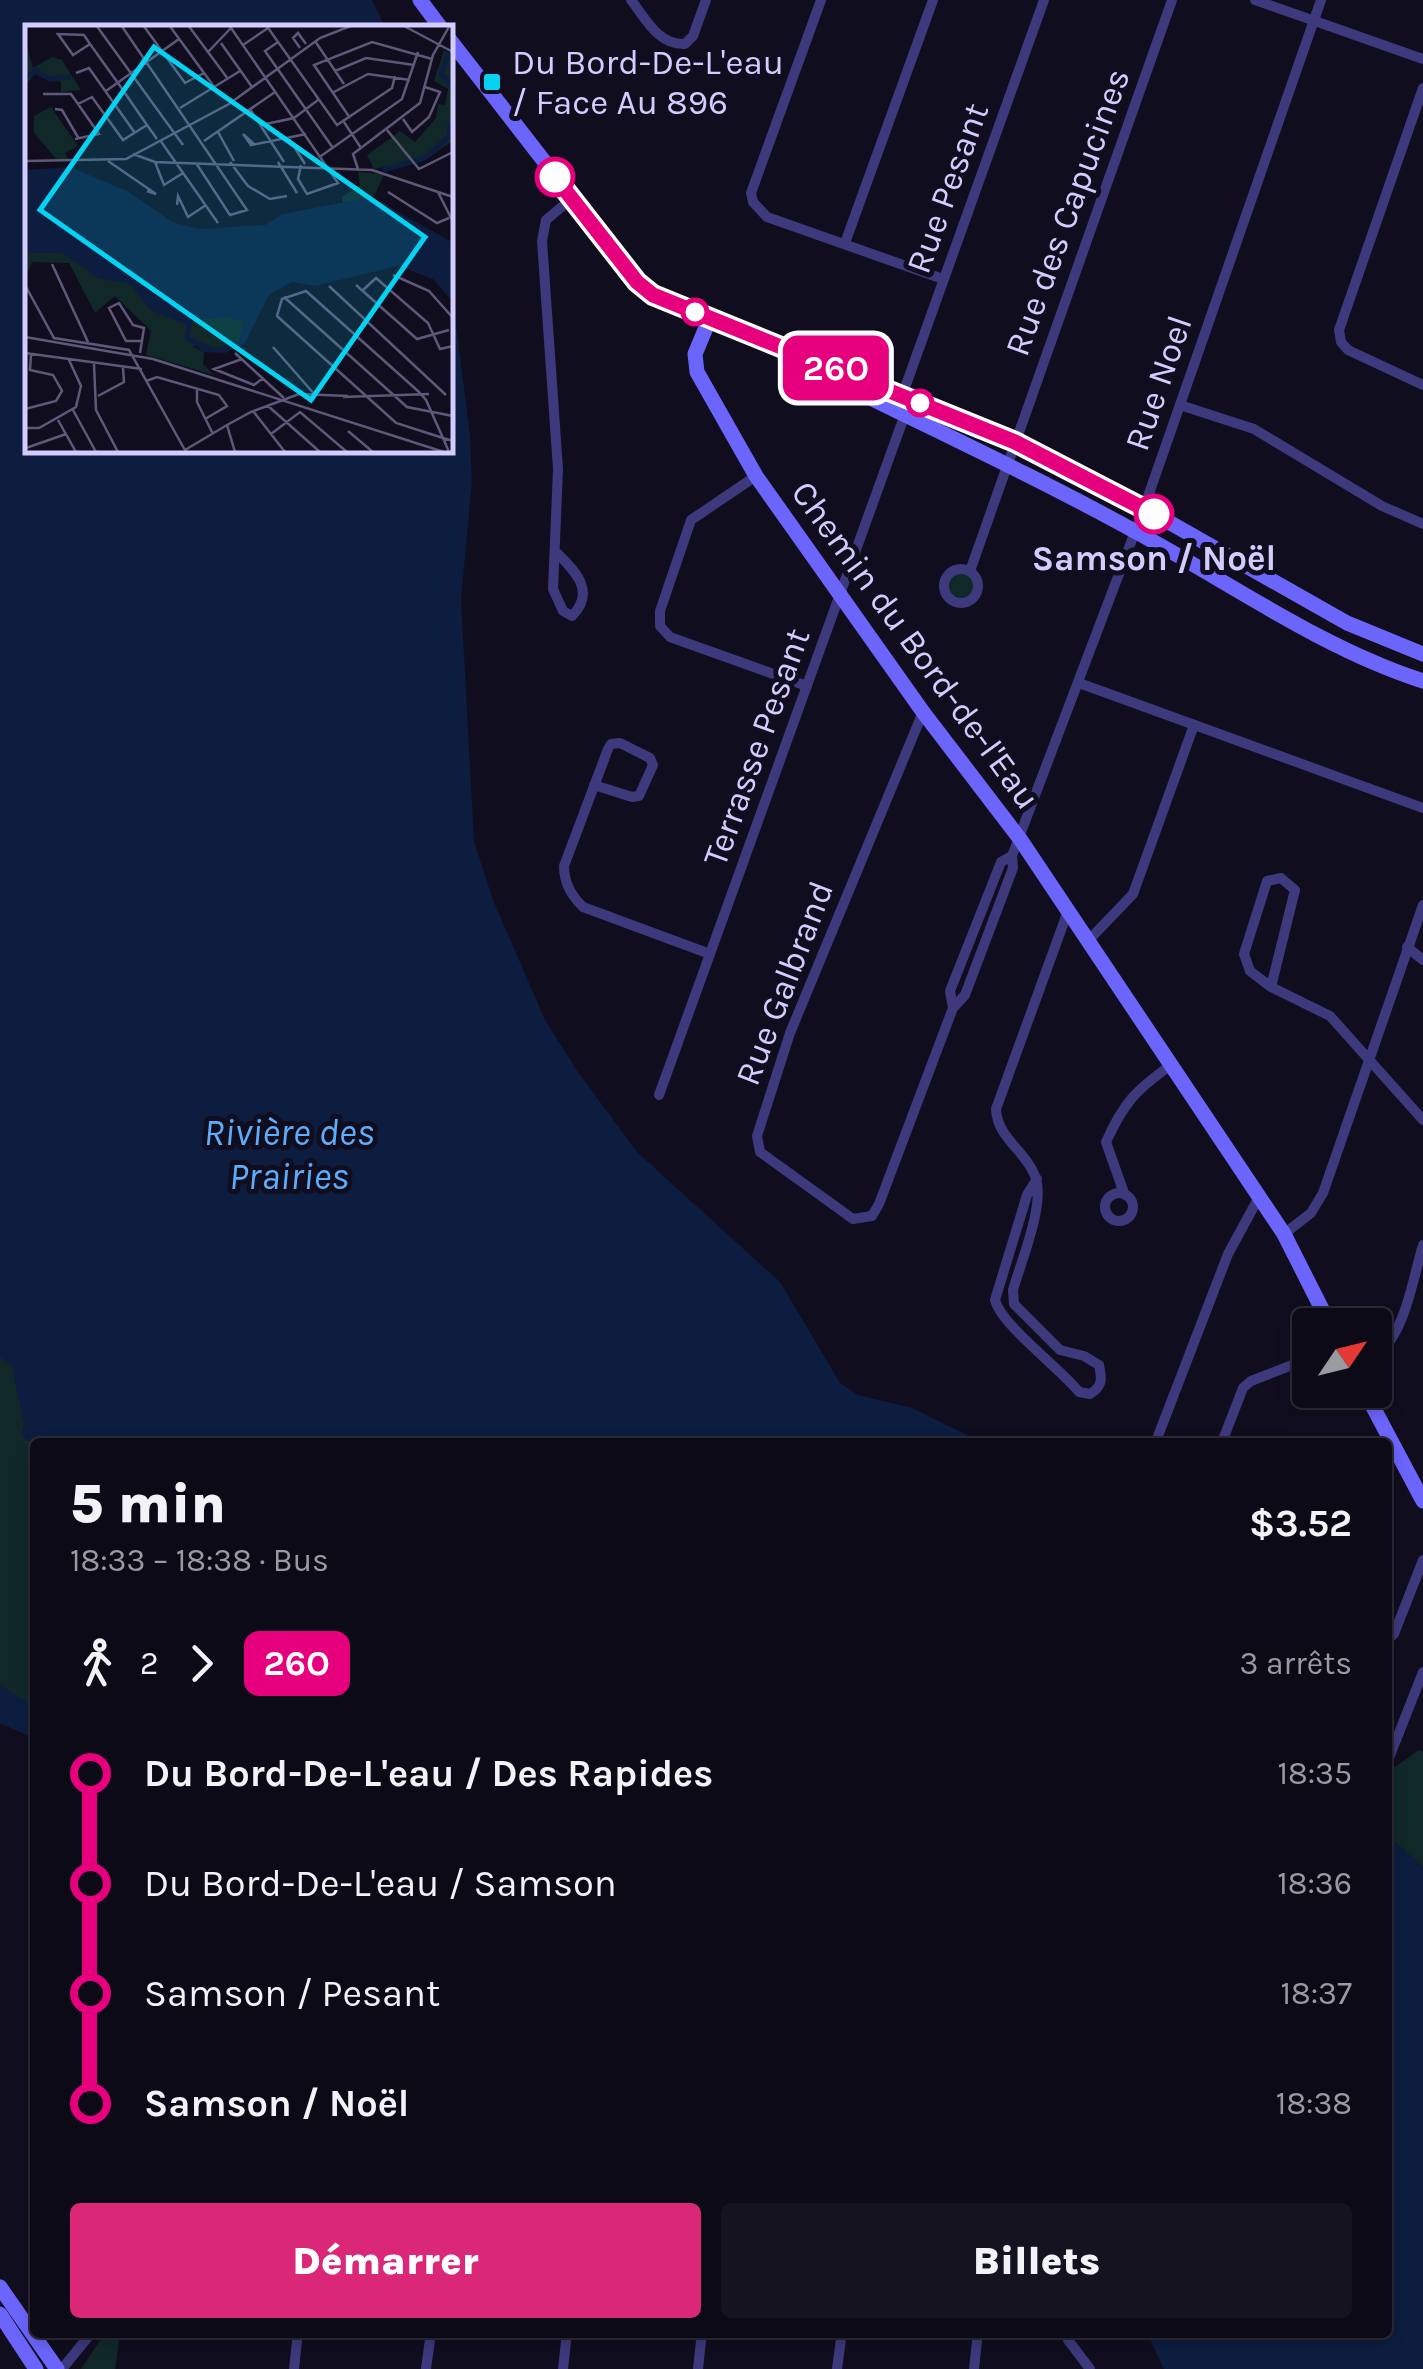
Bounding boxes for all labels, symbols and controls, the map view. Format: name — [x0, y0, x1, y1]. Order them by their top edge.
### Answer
inset map — [25, 25, 452, 452]
place label: Du Bord-De-L'eau / Face Au 896 — [512, 42, 784, 123]
street label: Rue des Capucines — [996, 63, 1138, 361]
marker: Du Bord-De-L'eau / Face Au 896 — [481, 71, 503, 93]
street label: Rue Pesant — [898, 97, 997, 279]
unlabelled marker — [536, 158, 574, 196]
unlabelled marker — [682, 299, 708, 325]
street label: Rue Noel — [1116, 310, 1201, 456]
line badge: 26O — [778, 336, 894, 400]
text: 26O — [803, 348, 869, 389]
unlabelled marker — [907, 390, 933, 416]
street label: Chemin du Bord-de-l'Eau — [783, 473, 1048, 817]
marker: Samson / Noël — [1135, 495, 1173, 533]
place label: Samson / Noël — [1032, 538, 1276, 579]
street label: Terrasse Pesant — [694, 623, 818, 872]
street label: Rue Galbrand — [727, 875, 842, 1091]
water label: Rivière des Prairies — [204, 1110, 374, 1199]
north arrow — [1292, 1308, 1392, 1408]
map controls — [1292, 1308, 1392, 1408]
text: 5 min — [70, 1472, 226, 1536]
text: $3.52 — [1249, 1501, 1352, 1546]
text: 18:33 – 18:38 · Bus — [70, 1542, 329, 1579]
icon: walk — [70, 1636, 125, 1691]
icon: forward — [174, 1636, 229, 1691]
text: 26O — [264, 1643, 330, 1684]
text: 2 — [140, 1645, 159, 1682]
text: 3 arrêts — [1239, 1645, 1352, 1682]
text: Du Bord-De-L'eau / Des Rapides — [144, 1751, 713, 1796]
text: 18:35 — [1277, 1755, 1352, 1792]
text: Du Bord-De-L'eau / Samson — [144, 1861, 617, 1906]
text: 18:36 — [1277, 1865, 1352, 1902]
text: Samson / Pesant — [144, 1971, 440, 2016]
text: 18:37 — [1280, 1975, 1352, 2012]
text: Samson / Noël — [144, 2081, 409, 2126]
text: 18:38 — [1276, 2085, 1352, 2122]
button: Démarrer — [70, 2203, 701, 2318]
button: Billets — [721, 2203, 1352, 2318]

